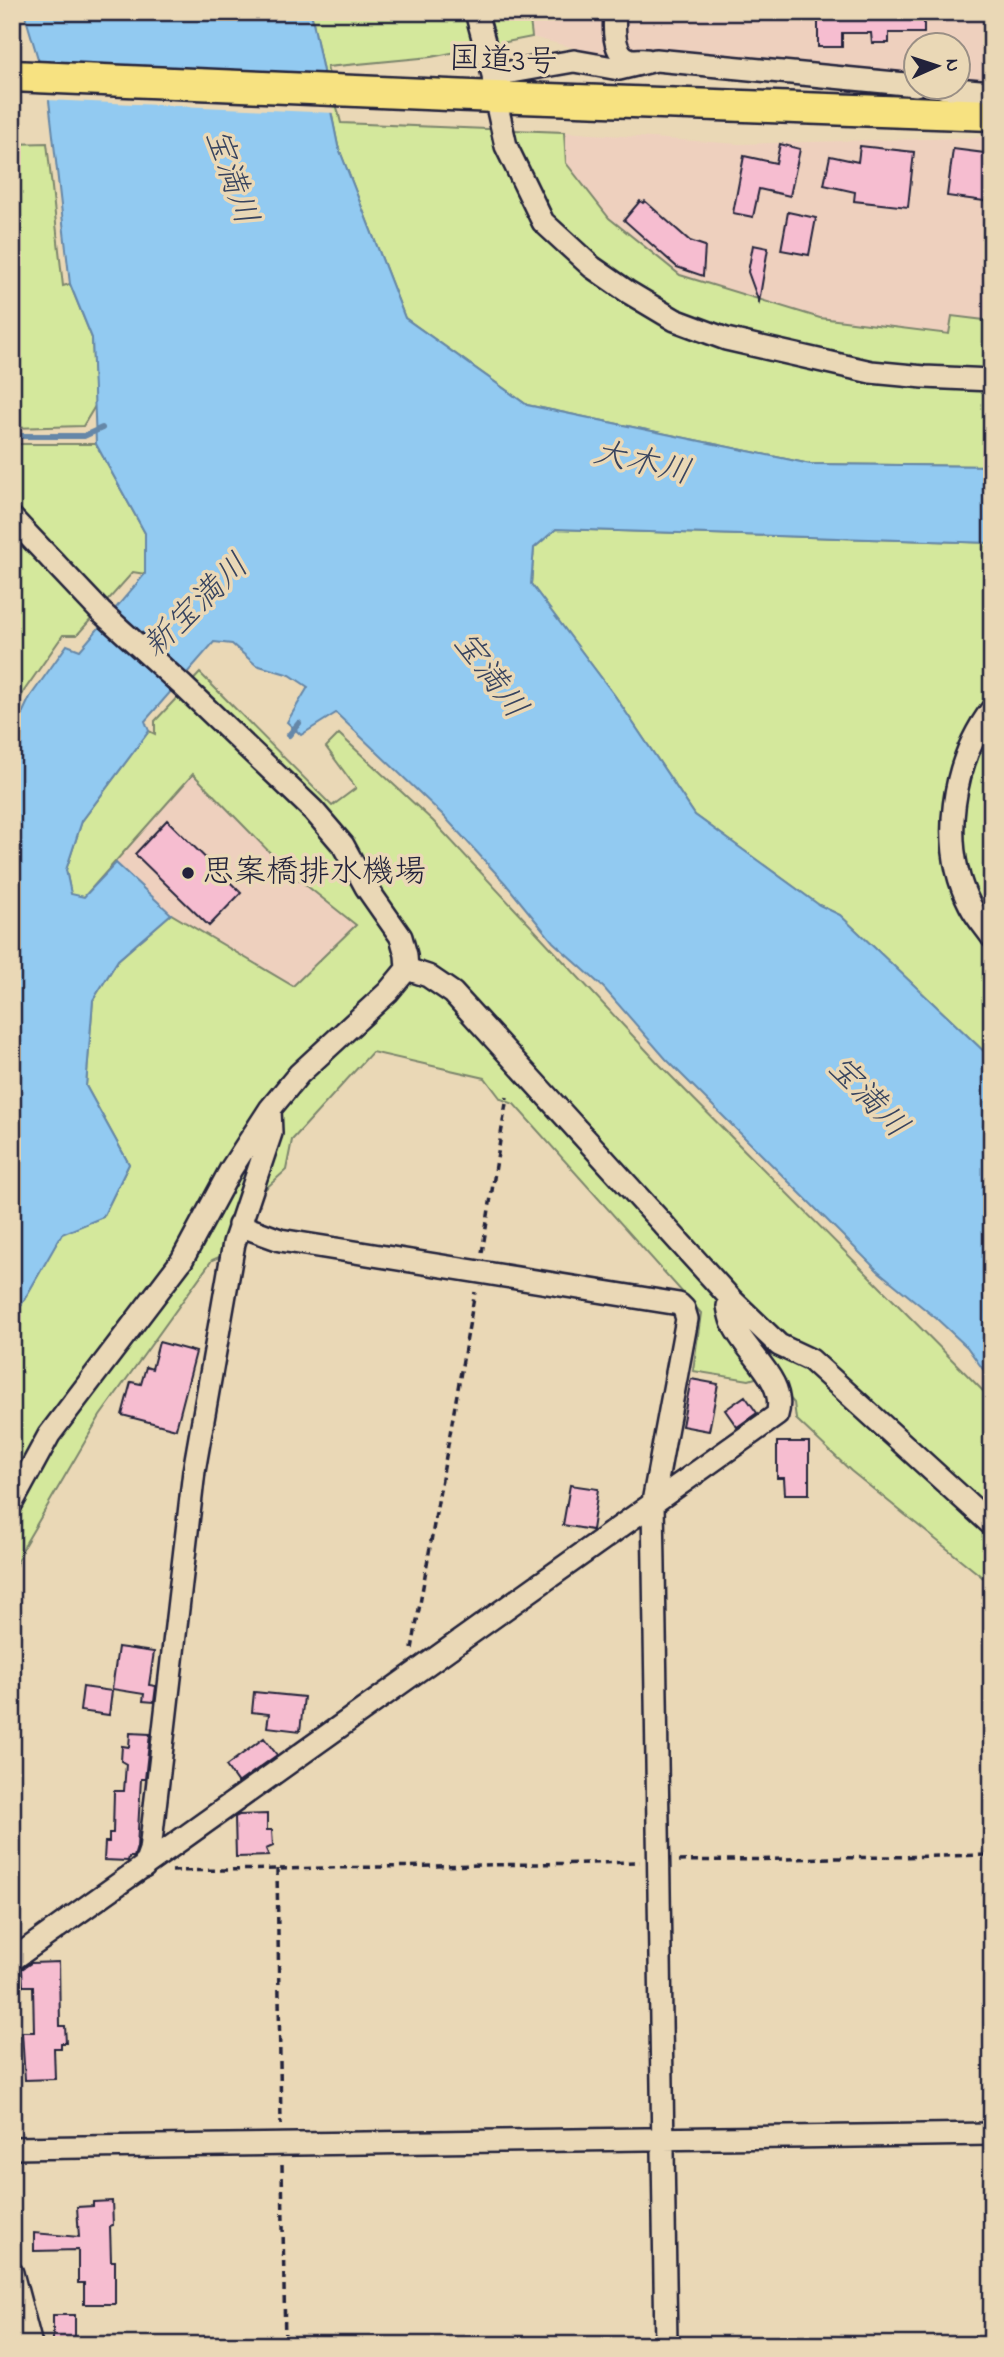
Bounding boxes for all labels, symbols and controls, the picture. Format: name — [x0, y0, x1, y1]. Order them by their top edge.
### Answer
north arrow — [902, 32, 972, 102]
street label: 国道3号 — [448, 37, 558, 87]
text: N — [938, 58, 965, 73]
water label: 宝満川 — [191, 122, 269, 232]
water label: 大木川 — [588, 429, 696, 499]
water label: 新宝満川 — [133, 544, 261, 670]
water label: 宝満川 — [440, 622, 538, 730]
place label: 思案橋排水機場 — [202, 850, 426, 897]
marker: 思案橋排水機場 — [180, 865, 196, 881]
water label: 宝満川 — [815, 1046, 919, 1150]

